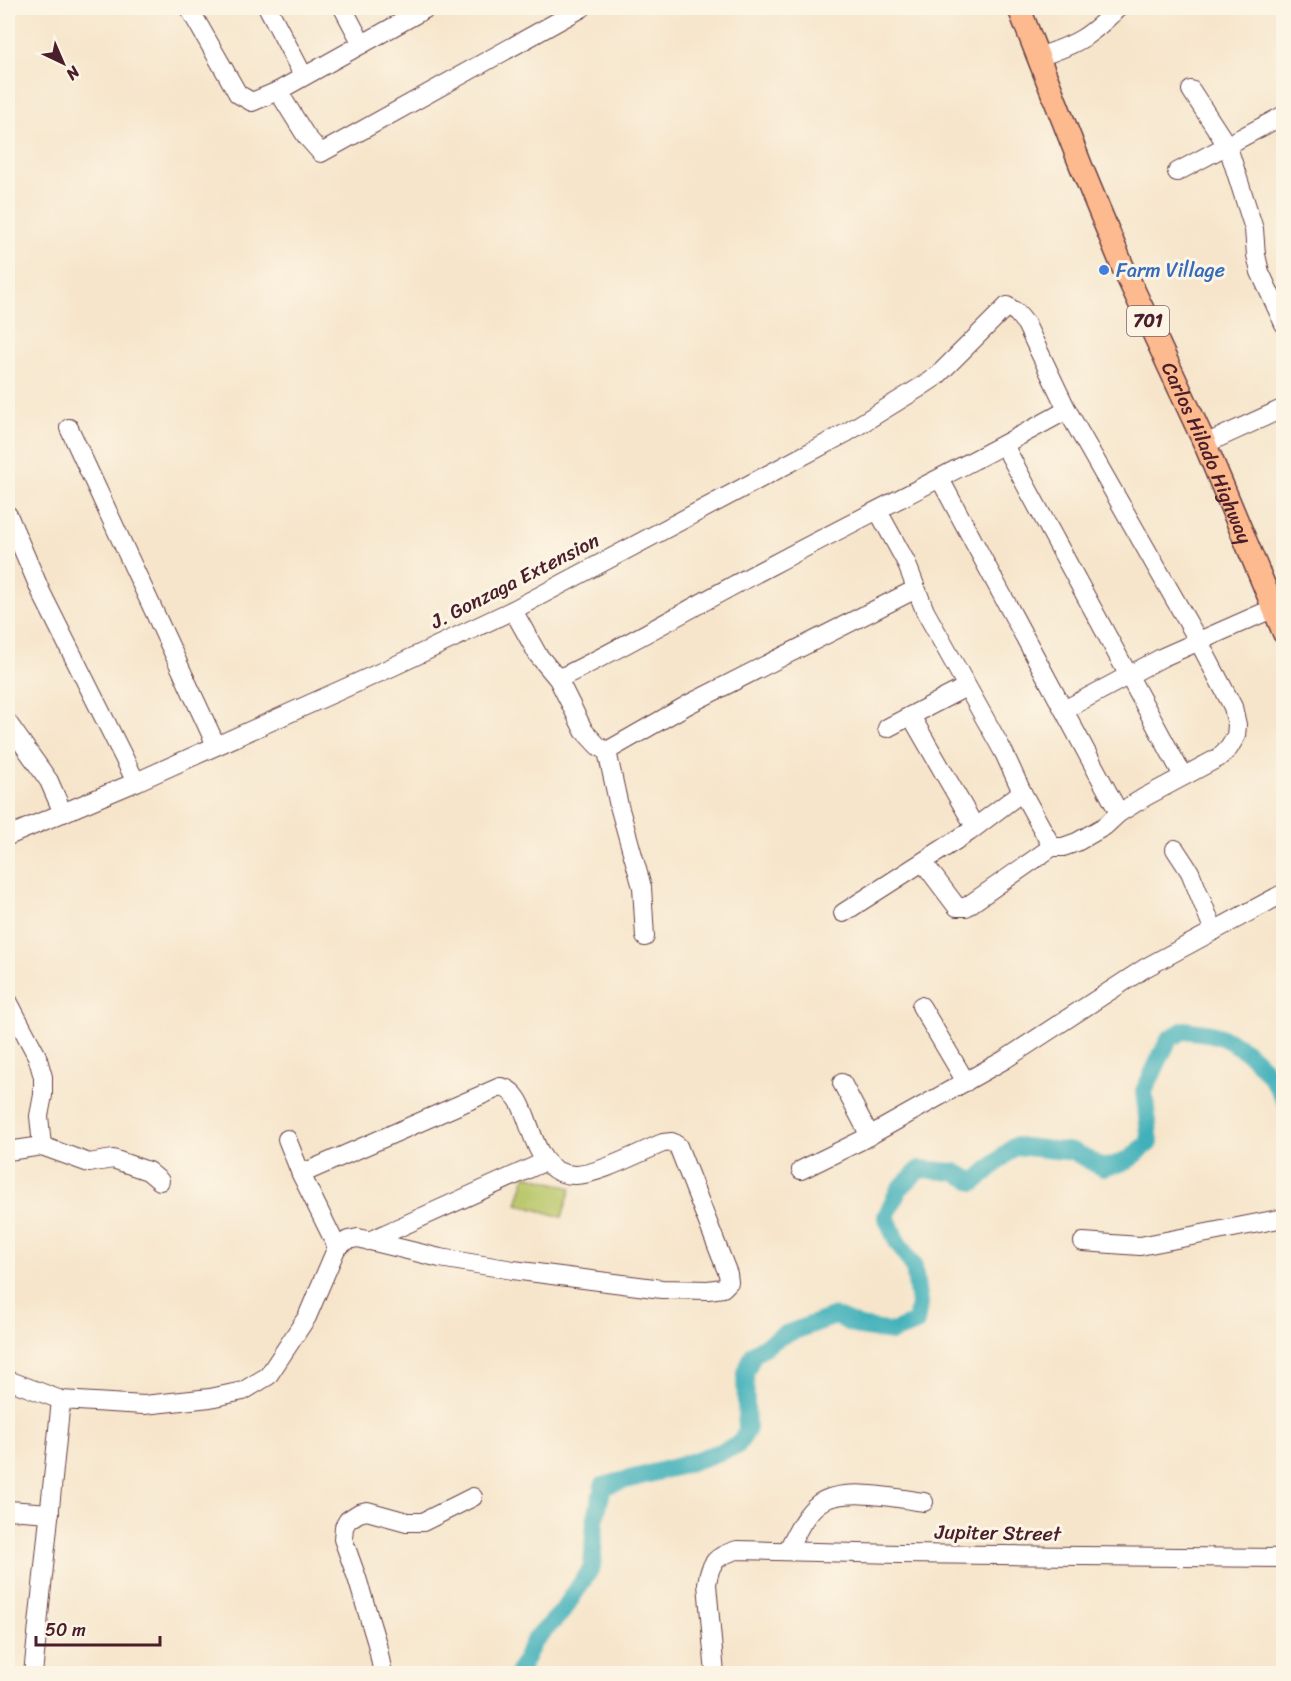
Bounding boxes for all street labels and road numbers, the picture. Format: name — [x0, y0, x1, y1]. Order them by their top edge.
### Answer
road number: 701 — [1127, 306, 1169, 336]
street label: Carlos Hilado Highway — [1152, 356, 1263, 550]
street label: J. Gonzaga Extension — [424, 523, 606, 639]
street label: Jupiter Street — [934, 1514, 1062, 1552]

